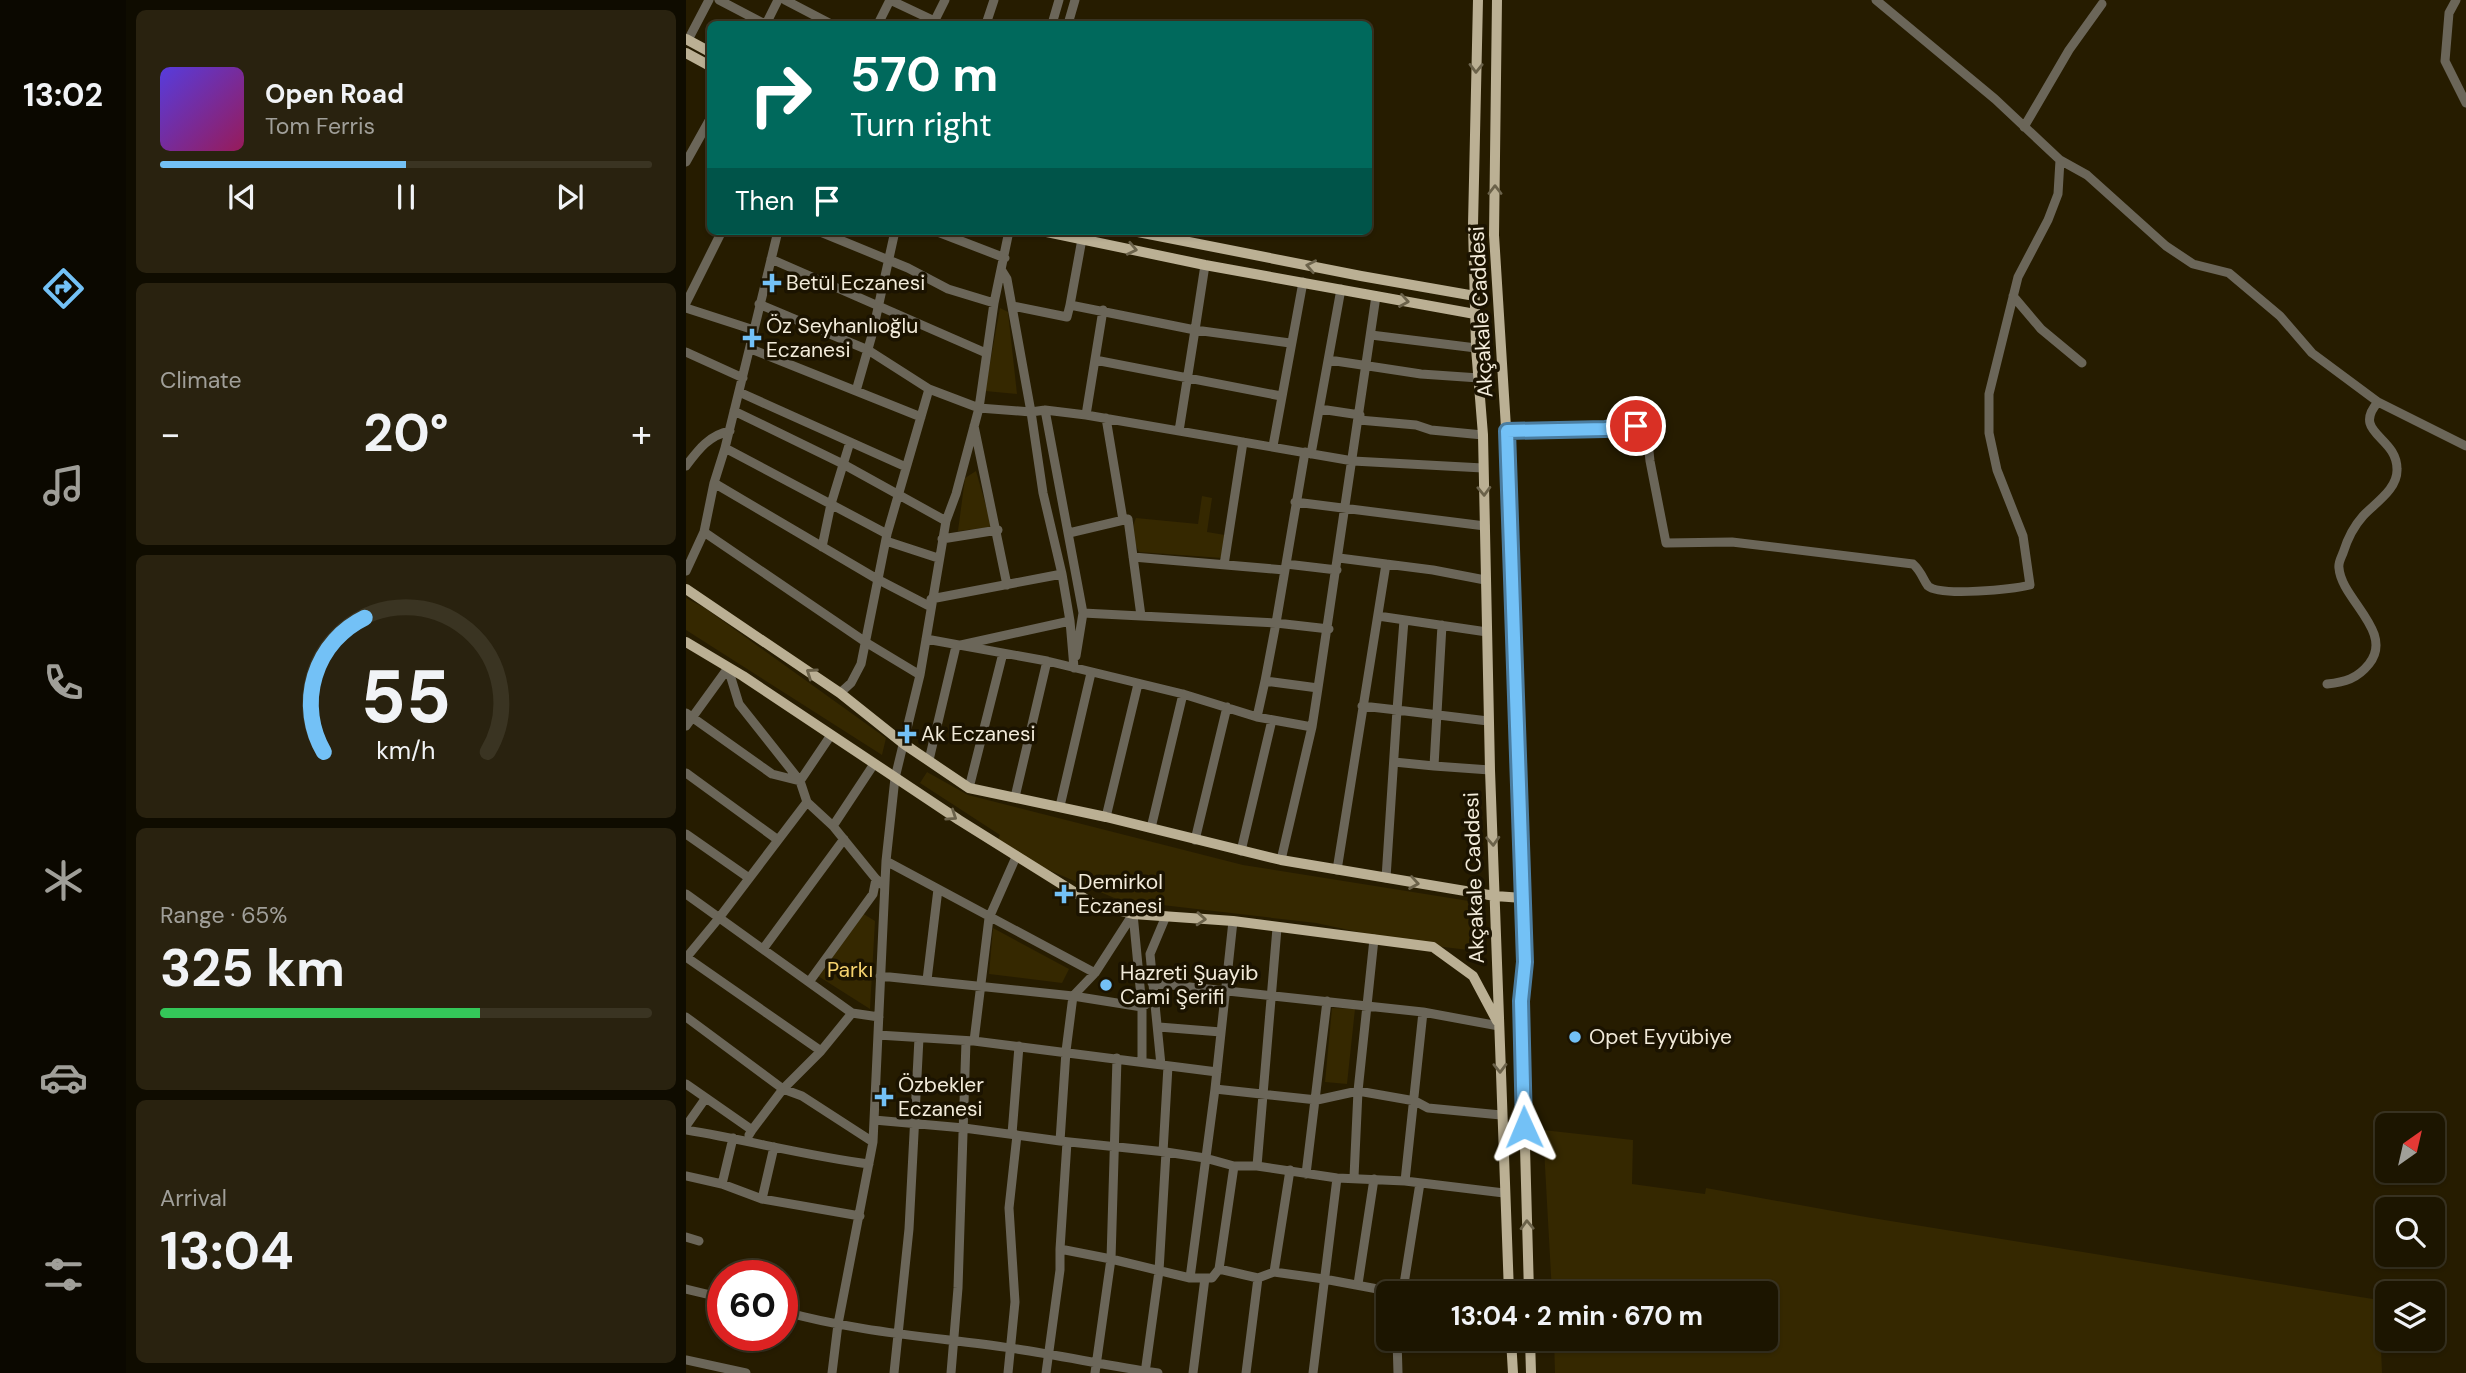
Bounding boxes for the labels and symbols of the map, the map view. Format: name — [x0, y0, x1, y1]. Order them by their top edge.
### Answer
one-way arrow — [1468, 63, 1483, 74]
one-way arrow — [1487, 184, 1503, 195]
street label: Akçakale Caddesi — [1463, 226, 1499, 398]
one-way arrow — [1126, 241, 1138, 256]
one-way arrow — [1305, 260, 1317, 275]
place label: Betül Eczanesi — [786, 269, 925, 297]
marker: Betül Eczanesi — [764, 275, 780, 291]
one-way arrow — [1398, 293, 1410, 308]
place label: Öz Seyhanlıoğlu Eczanesi — [766, 312, 918, 364]
marker: Öz Seyhanlıoğlu Eczanesi — [744, 330, 760, 346]
pin — [1606, 396, 1666, 456]
one-way arrow — [1476, 486, 1491, 497]
one-way arrow — [806, 669, 819, 681]
place label: Ak Eczanesi — [921, 720, 1036, 748]
marker: Ak Eczanesi — [899, 726, 915, 742]
street label: Akçakale Caddesi — [1457, 792, 1491, 964]
one-way arrow — [944, 807, 957, 820]
one-way arrow — [1486, 836, 1501, 847]
place label: Demirkol Eczanesi — [1078, 868, 1163, 920]
one-way arrow — [1408, 875, 1420, 890]
marker: Demirkol Eczanesi — [1056, 886, 1072, 902]
one-way arrow — [1196, 911, 1207, 926]
park label: Parkı — [827, 956, 873, 984]
place label: Hazreti Şuayib Cami Şerifi — [1120, 959, 1258, 1011]
marker: Hazreti Şuayib Cami Şerifi — [1098, 977, 1114, 993]
place label: Opet Eyyübiye — [1589, 1023, 1732, 1051]
marker: Opet Eyyübiye — [1567, 1029, 1583, 1045]
one-way arrow — [1492, 1064, 1508, 1074]
place label: Özbekler Eczanesi — [898, 1071, 984, 1123]
marker: Özbekler Eczanesi — [876, 1089, 892, 1105]
position arrow — [1487, 1090, 1561, 1164]
north arrow — [2375, 1113, 2445, 1183]
one-way arrow — [1520, 1219, 1535, 1230]
speed limit sign: 60 — [707, 1260, 798, 1351]

